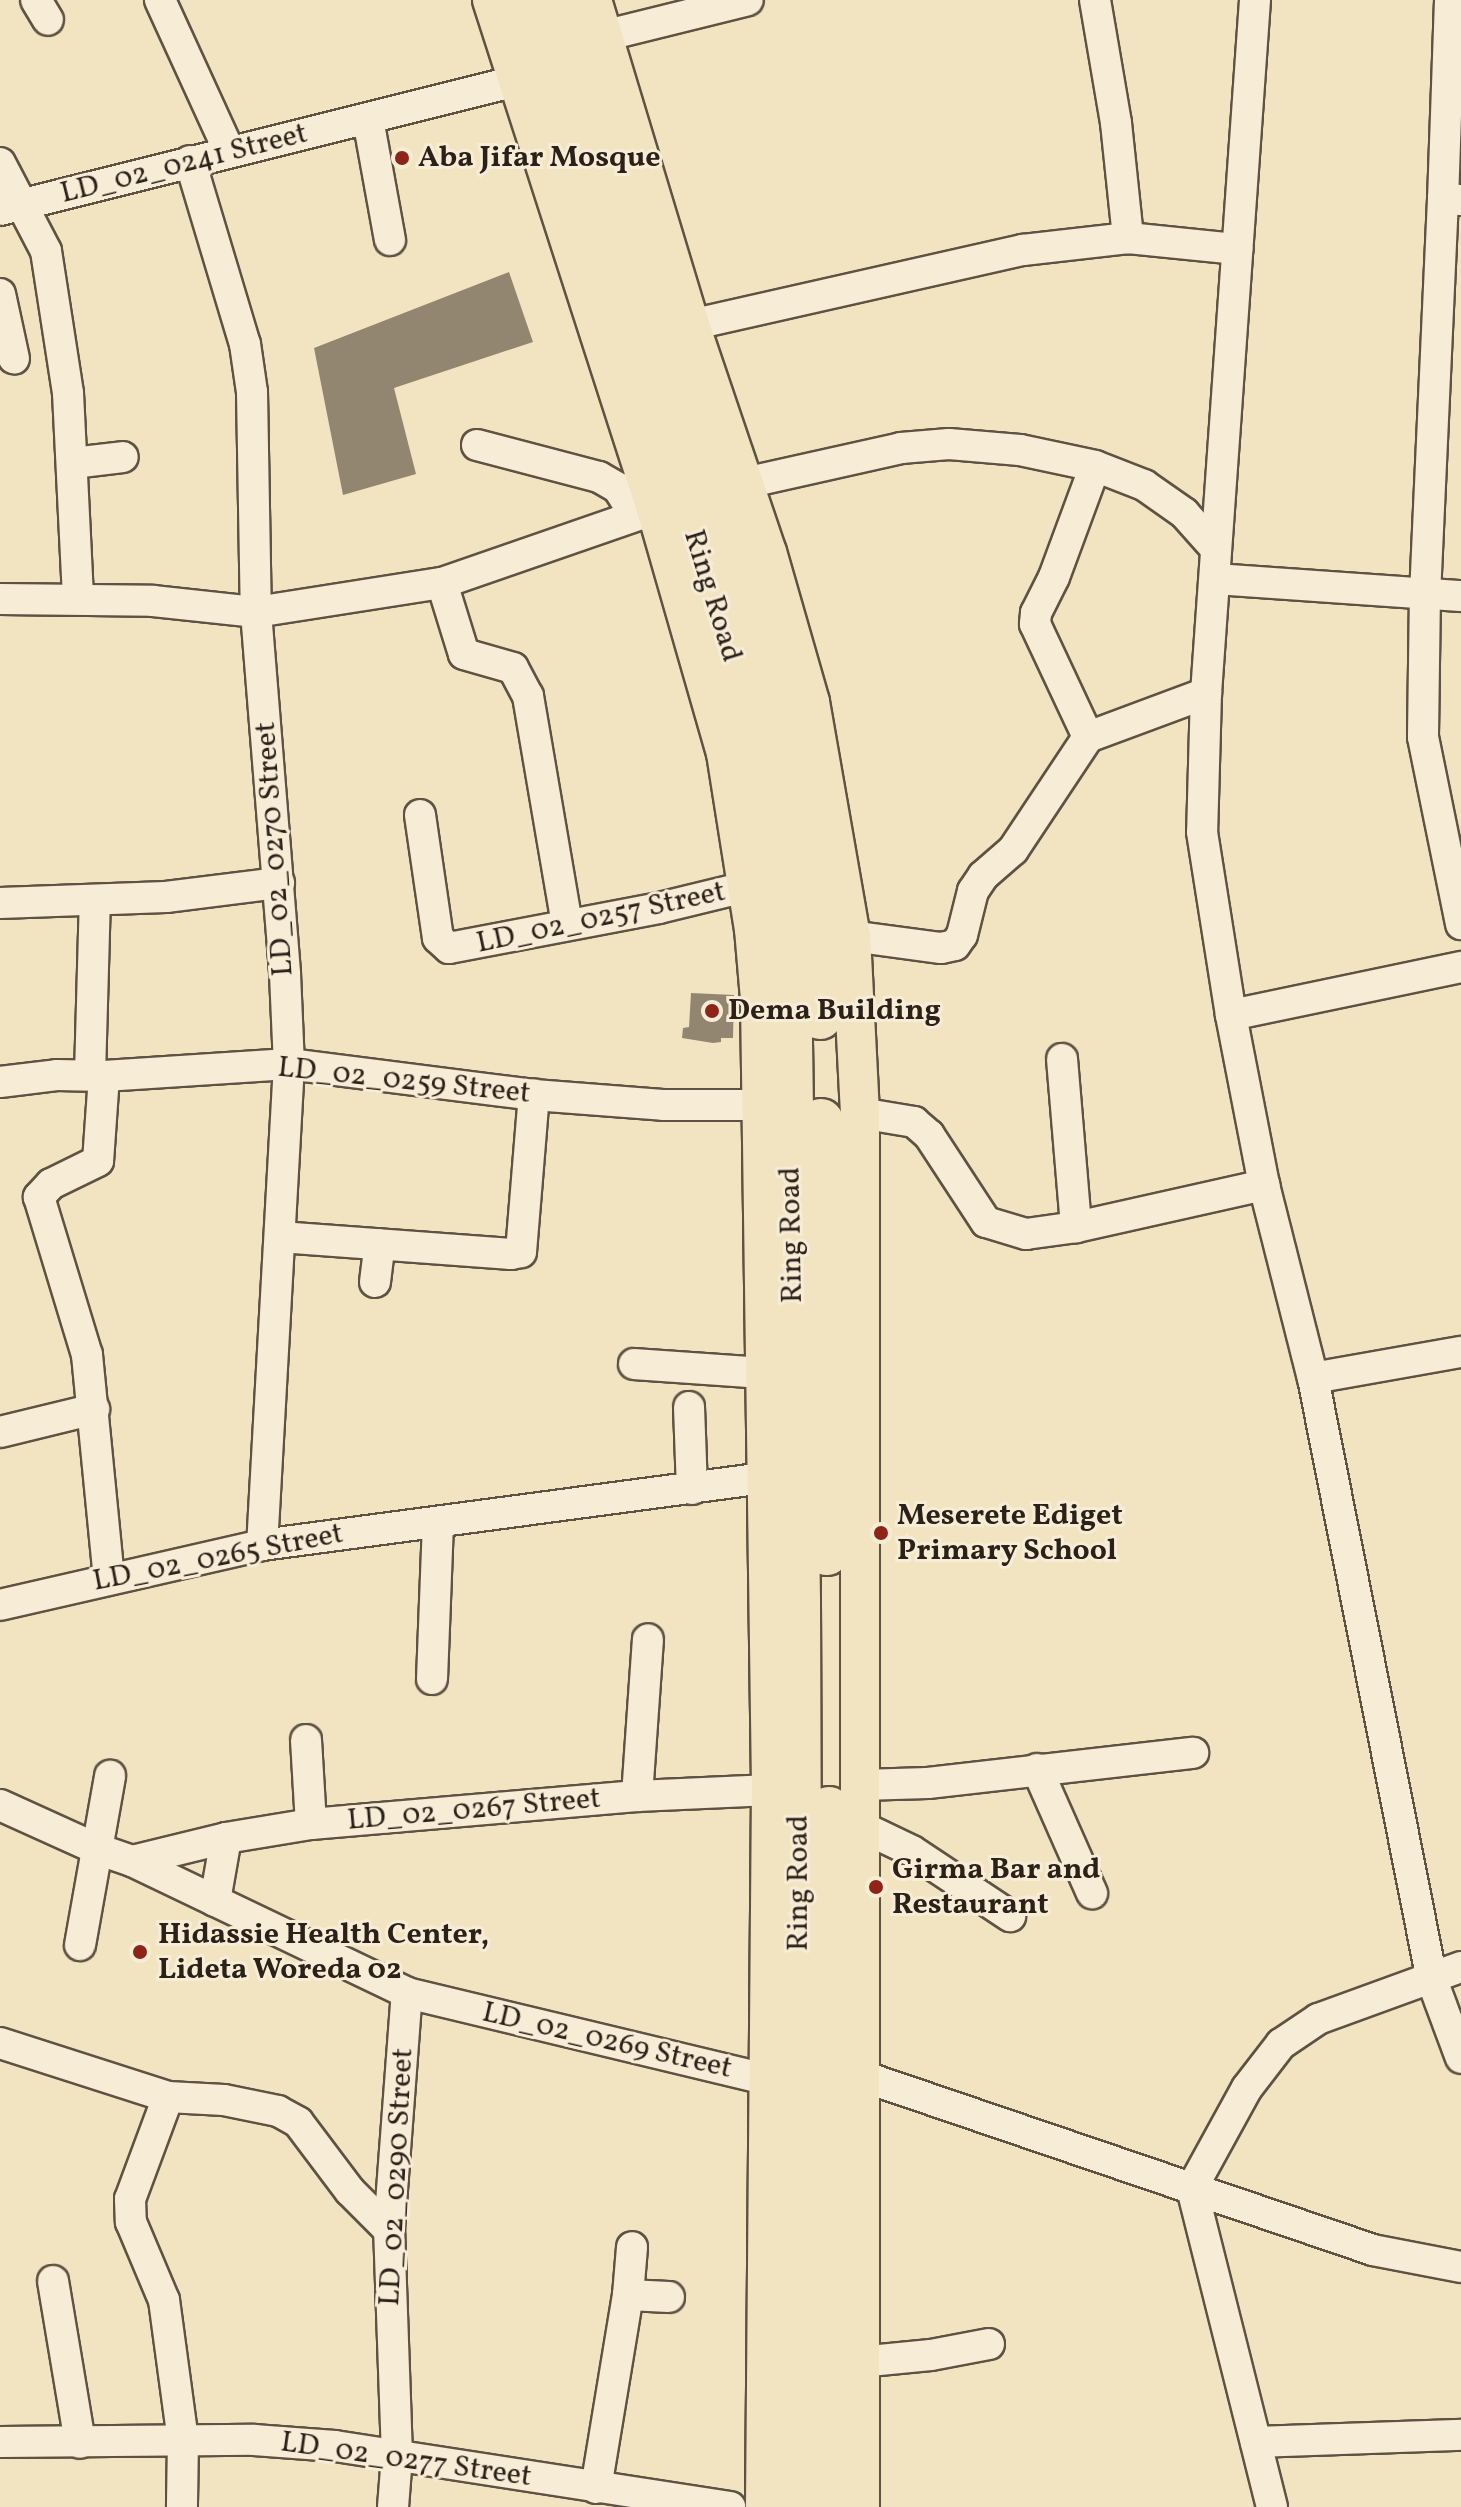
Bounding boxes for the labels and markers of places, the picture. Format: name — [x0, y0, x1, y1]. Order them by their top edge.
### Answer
place label: Aba Jifar Mosque — [418, 140, 661, 176]
marker: Aba Jifar Mosque — [393, 149, 411, 167]
place label: Dema Building — [728, 993, 941, 1029]
marker: Dema Building — [703, 1002, 721, 1020]
place label: Meserete Ediget Primary School — [897, 1498, 1123, 1568]
marker: Meserete Ediget Primary School — [872, 1524, 890, 1542]
place label: Girma Bar and Restaurant — [892, 1852, 1100, 1922]
marker: Girma Bar and Restaurant — [867, 1878, 885, 1896]
place label: Hidassie Health Center, Lideta Woreda 02 — [158, 1917, 489, 1988]
marker: Hidassie Health Center, Lideta Woreda 02 — [129, 1941, 151, 1963]

